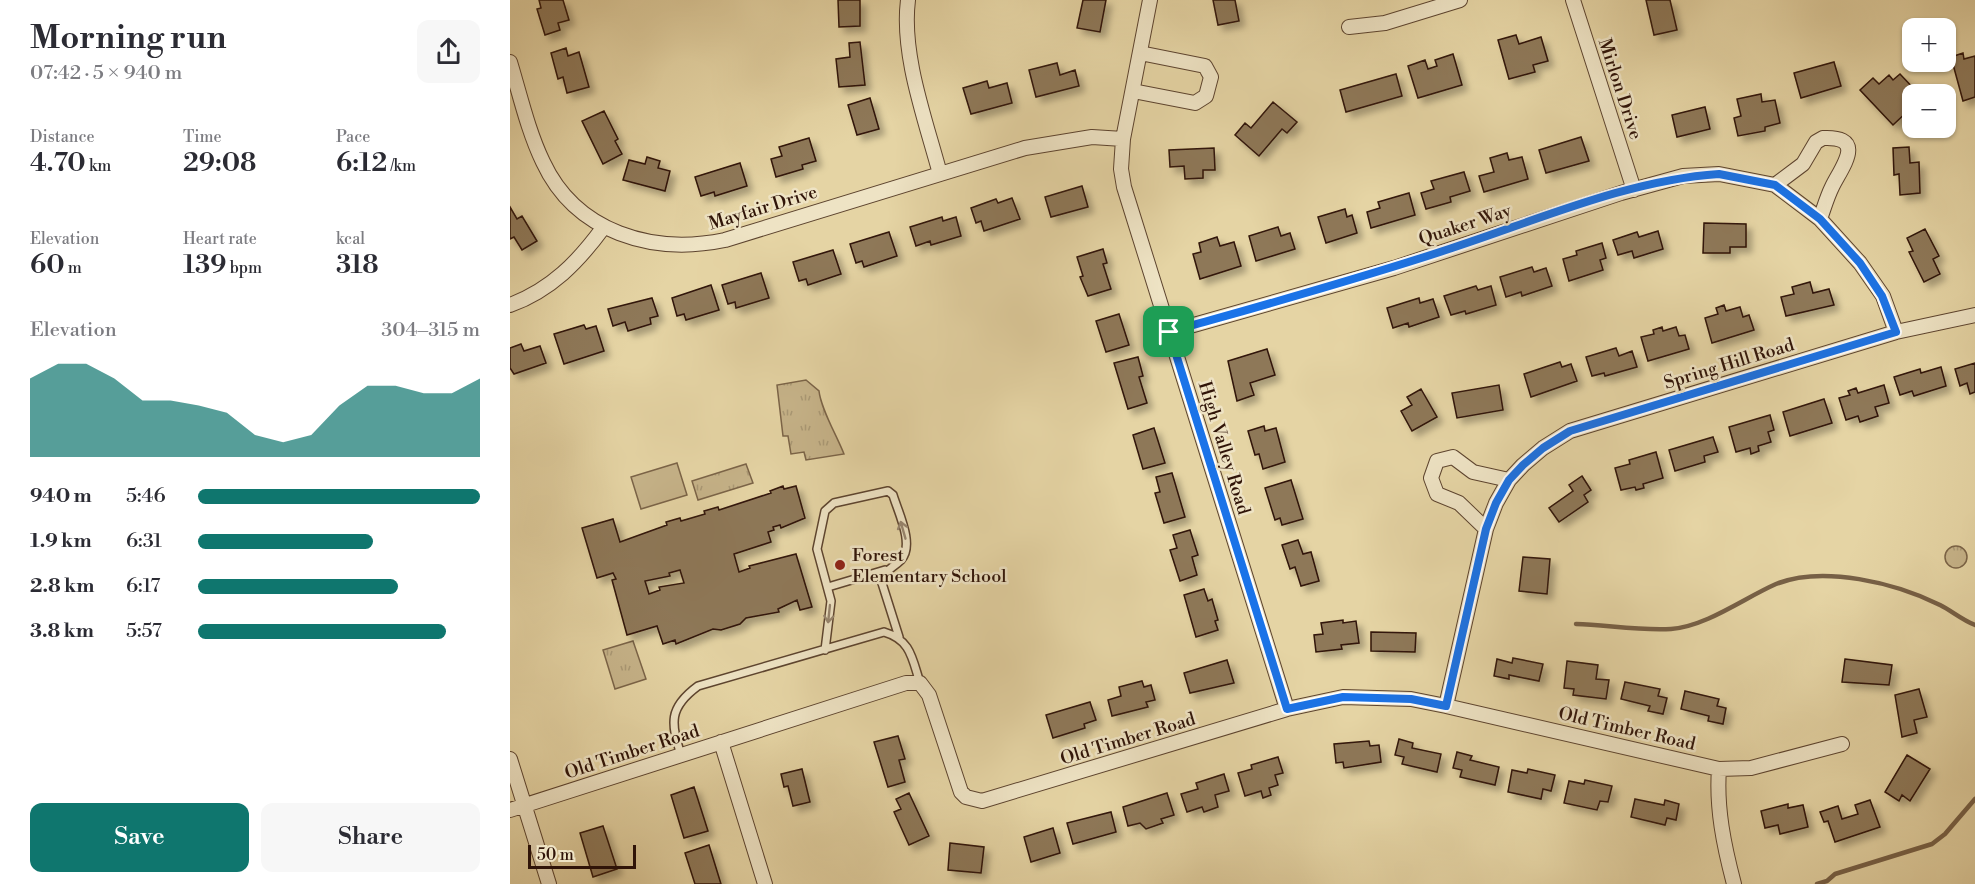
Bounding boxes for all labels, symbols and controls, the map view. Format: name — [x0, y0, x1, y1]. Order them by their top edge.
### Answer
text: Morning run — [30, 18, 227, 59]
map controls — [1902, 18, 1956, 138]
button: + — [1902, 18, 1956, 72]
button: share — [417, 20, 480, 83]
street label: Mirlon Drive — [1593, 35, 1647, 143]
text: 07:42 · 5 × 940 m — [30, 61, 182, 86]
button: − — [1902, 84, 1956, 138]
text: Distance — [30, 127, 95, 147]
text: Time — [183, 127, 222, 147]
text: Pace — [336, 127, 370, 147]
text: 4.70 — [30, 147, 86, 179]
text: 29:08 — [183, 147, 256, 179]
text: 6:12 — [336, 147, 387, 179]
text: km — [86, 156, 111, 176]
text: /km — [387, 156, 416, 176]
street label: Mayfair Drive — [706, 181, 820, 235]
street label: Quaker Way — [1416, 199, 1515, 251]
text: Elevation — [30, 229, 99, 249]
text: Heart rate — [183, 229, 257, 249]
text: kcal — [336, 229, 365, 249]
text: 60 — [30, 249, 65, 281]
text: 139 — [183, 249, 226, 281]
text: 318 — [336, 249, 379, 281]
text: m — [65, 258, 82, 278]
text: bpm — [226, 258, 262, 278]
pin — [1143, 306, 1194, 357]
icon: arrive — [1152, 315, 1185, 348]
text: Elevation — [30, 318, 117, 343]
text: 304–315 m — [381, 318, 480, 343]
street label: Spring Hill Road — [1661, 333, 1798, 395]
street label: High Valley Road — [1193, 378, 1255, 518]
text: 940 m — [30, 484, 92, 509]
text: 5:46 — [126, 484, 166, 509]
one-way arrow — [897, 521, 909, 540]
text: 1.9 km — [30, 529, 92, 554]
text: 6:31 — [126, 529, 162, 554]
place label: Forest Elementary School — [852, 544, 1007, 588]
marker: Forest Elementary School — [833, 558, 847, 572]
text: 2.8 km — [30, 574, 94, 599]
text: 6:17 — [126, 574, 160, 599]
one-way arrow — [823, 604, 834, 624]
text: 3.8 km — [30, 619, 94, 644]
text: 5:57 — [126, 619, 162, 644]
street label: Old Timber Road — [1556, 702, 1699, 756]
street label: Old Timber Road — [1058, 707, 1199, 770]
street label: Old Timber Road — [562, 719, 703, 785]
button: Save — [30, 803, 249, 872]
button: Share — [261, 803, 480, 872]
scale bar — [528, 842, 636, 870]
text: 50 m — [537, 845, 574, 865]

